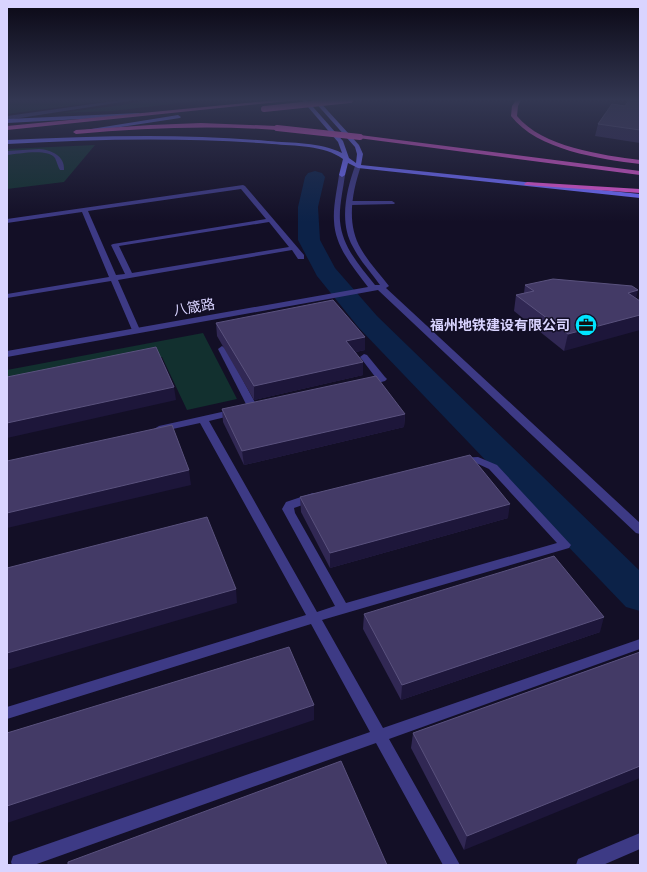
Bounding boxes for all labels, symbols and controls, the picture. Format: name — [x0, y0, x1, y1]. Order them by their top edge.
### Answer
street label: 八箴路 — [172, 294, 216, 320]
office icon: 福州地铁建设有限公司 — [573, 312, 599, 338]
place label: 福州地铁建设有限公司 — [430, 316, 570, 334]

